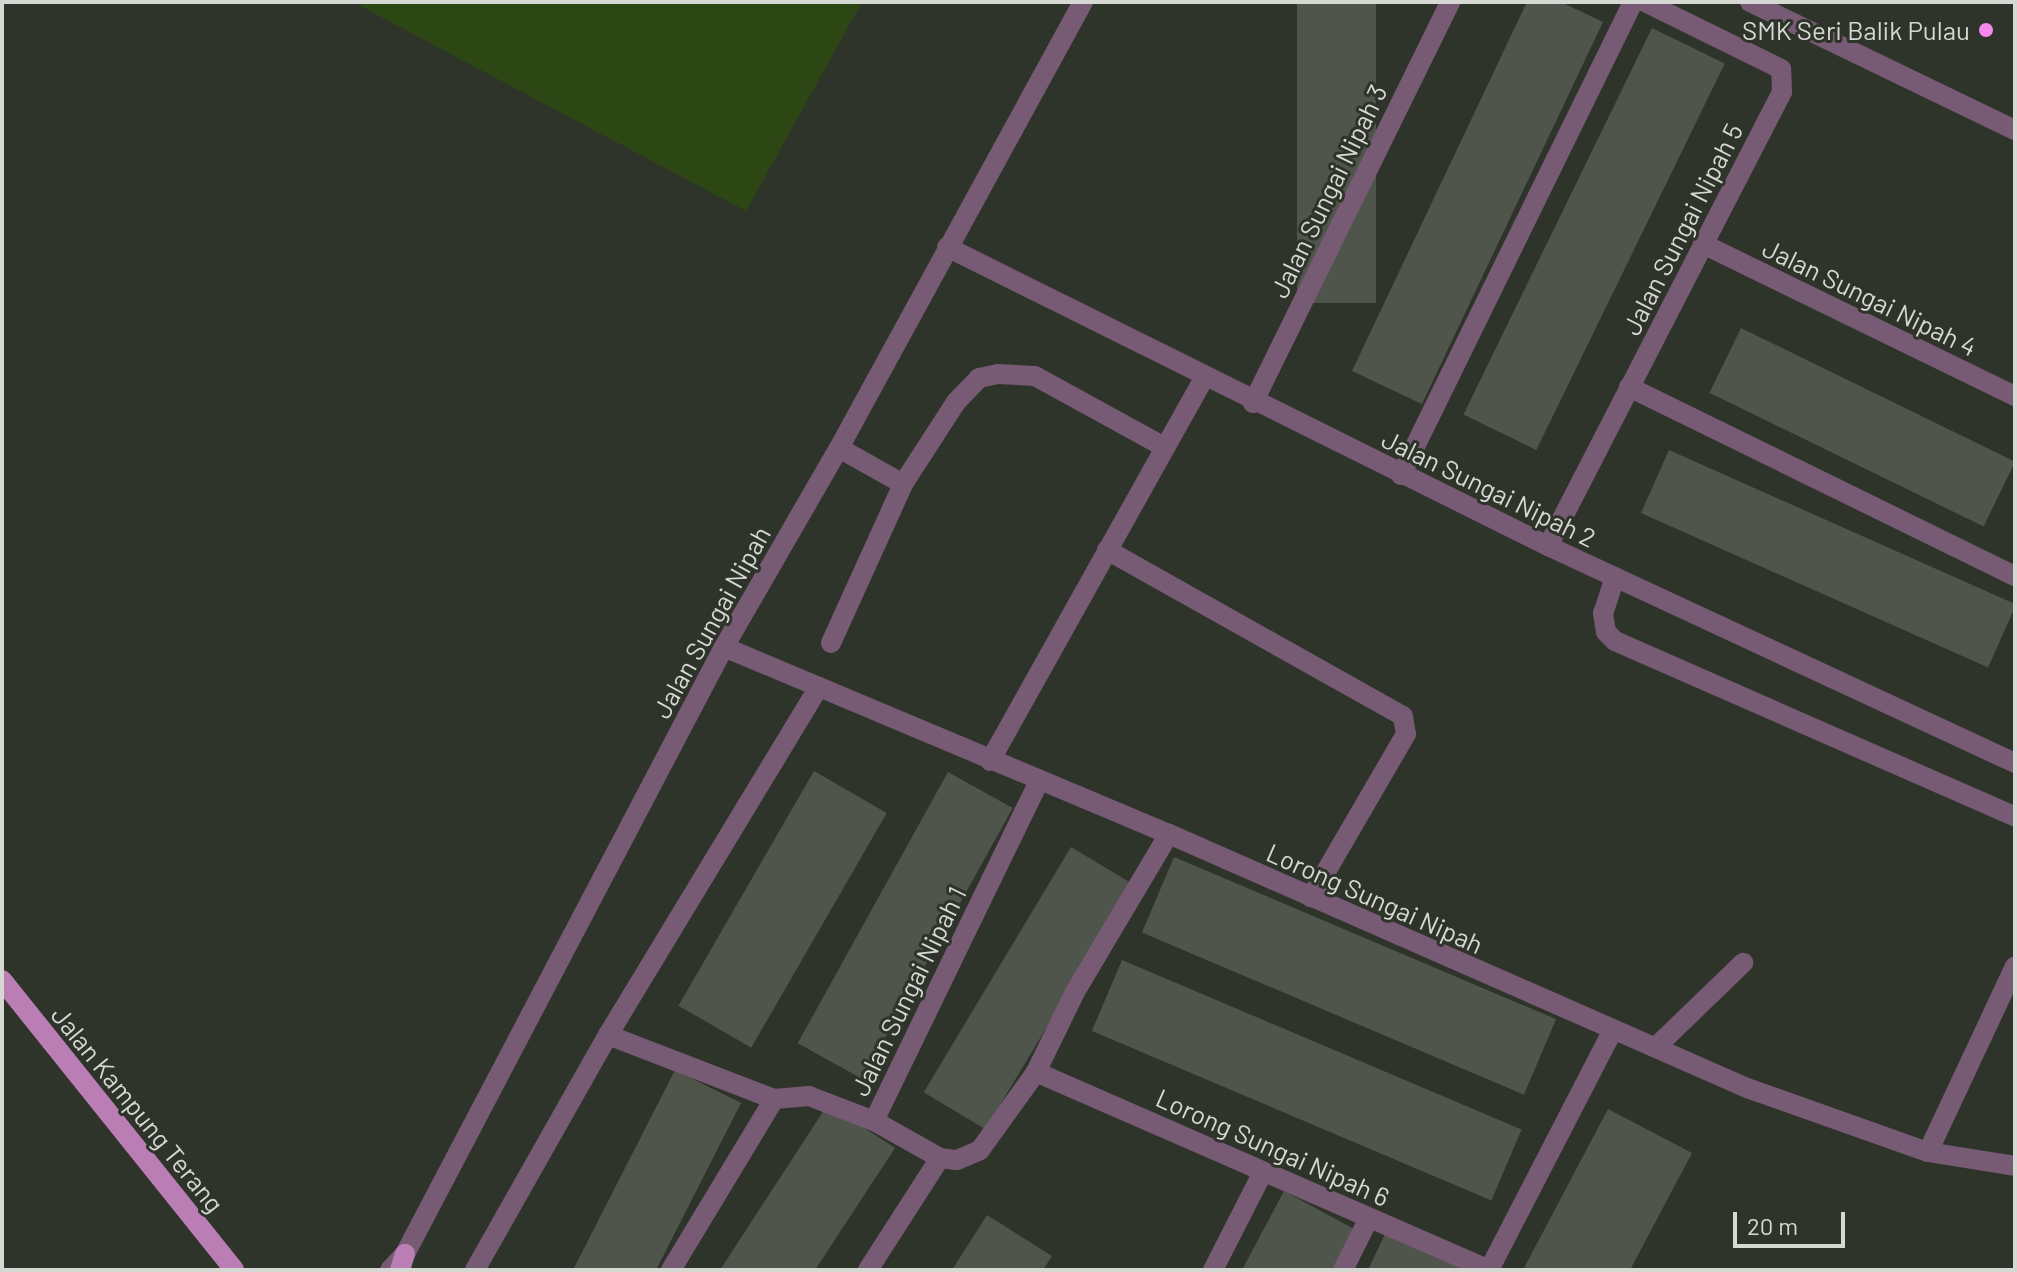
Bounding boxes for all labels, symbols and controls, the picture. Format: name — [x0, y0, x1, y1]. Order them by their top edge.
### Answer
place label: SMK Seri Balik Pulau — [1742, 14, 1970, 46]
marker: SMK Seri Balik Pulau — [1977, 21, 1995, 39]
street label: Jalan Sungai Nipah 3 — [1263, 79, 1393, 303]
street label: Jalan Sungai Nipah 5 — [1615, 118, 1749, 340]
street label: Jalan Sungai Nipah 4 — [1758, 232, 1982, 362]
street label: Jalan Sungai Nipah 2 — [1377, 423, 1601, 553]
street label: Jalan Sungai Nipah — [645, 521, 777, 723]
street label: Lorong Sungai Nipah — [1262, 836, 1488, 960]
street label: Jalan Sungai Nipah 1 — [844, 881, 972, 1101]
street label: Jalan Kampung Terang — [45, 1000, 231, 1218]
street label: Lorong Sungai Nipah 6 — [1151, 1081, 1395, 1213]
scale bar — [1737, 1196, 1849, 1246]
text: 20 m — [1747, 1211, 1798, 1240]

